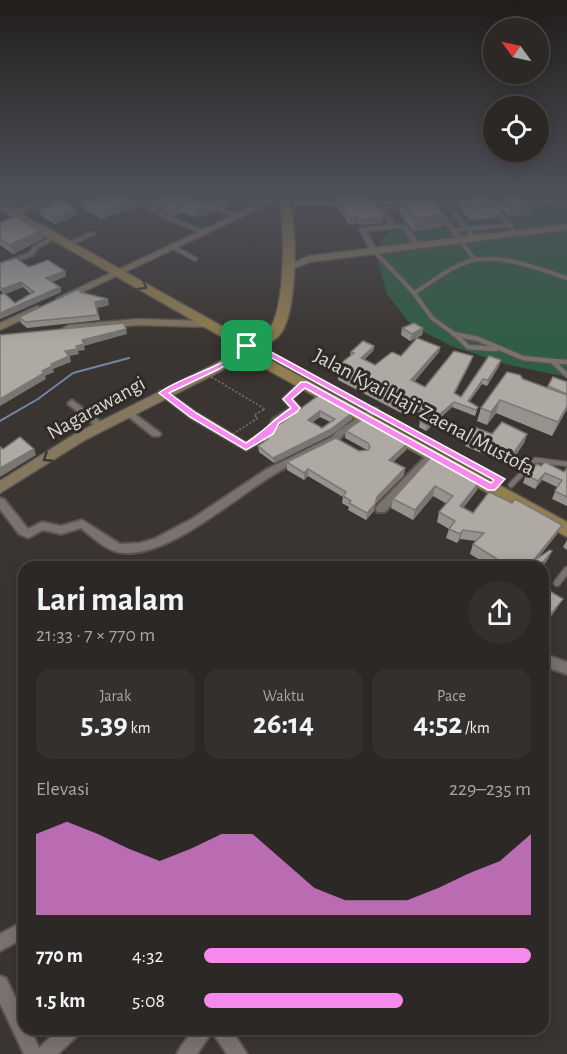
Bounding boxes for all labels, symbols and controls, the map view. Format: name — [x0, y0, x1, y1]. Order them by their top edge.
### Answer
north arrow — [483, 18, 549, 84]
map controls — [483, 18, 549, 162]
button: locate — [483, 96, 549, 162]
one-way arrow — [137, 278, 147, 290]
pin — [221, 320, 272, 371]
icon: arrive — [230, 329, 263, 362]
street label: Jalan Kyai Haji Zaenal Mustofa — [310, 345, 538, 479]
street label: Nagarawangi — [43, 373, 149, 443]
one-way arrow — [42, 451, 53, 462]
button: share — [468, 581, 531, 644]
text: Lari malam — [36, 584, 185, 617]
text: 21:33 · 7 × 770 m — [36, 625, 155, 645]
text: Jarak — [100, 688, 131, 704]
text: Waktu — [263, 688, 304, 704]
text: Pace — [437, 688, 466, 704]
text: 5.39 — [81, 709, 128, 739]
text: 26:14 — [253, 709, 314, 739]
text: 4:52 — [413, 709, 462, 739]
text: km — [128, 720, 151, 736]
text: /km — [462, 720, 490, 736]
text: Elevasi — [36, 779, 89, 799]
text: 229–235 m — [449, 779, 531, 799]
text: 770 m — [36, 946, 83, 966]
text: 4:32 — [132, 946, 164, 966]
text: 1.5 km — [36, 991, 85, 1011]
text: 5:08 — [132, 991, 165, 1011]

